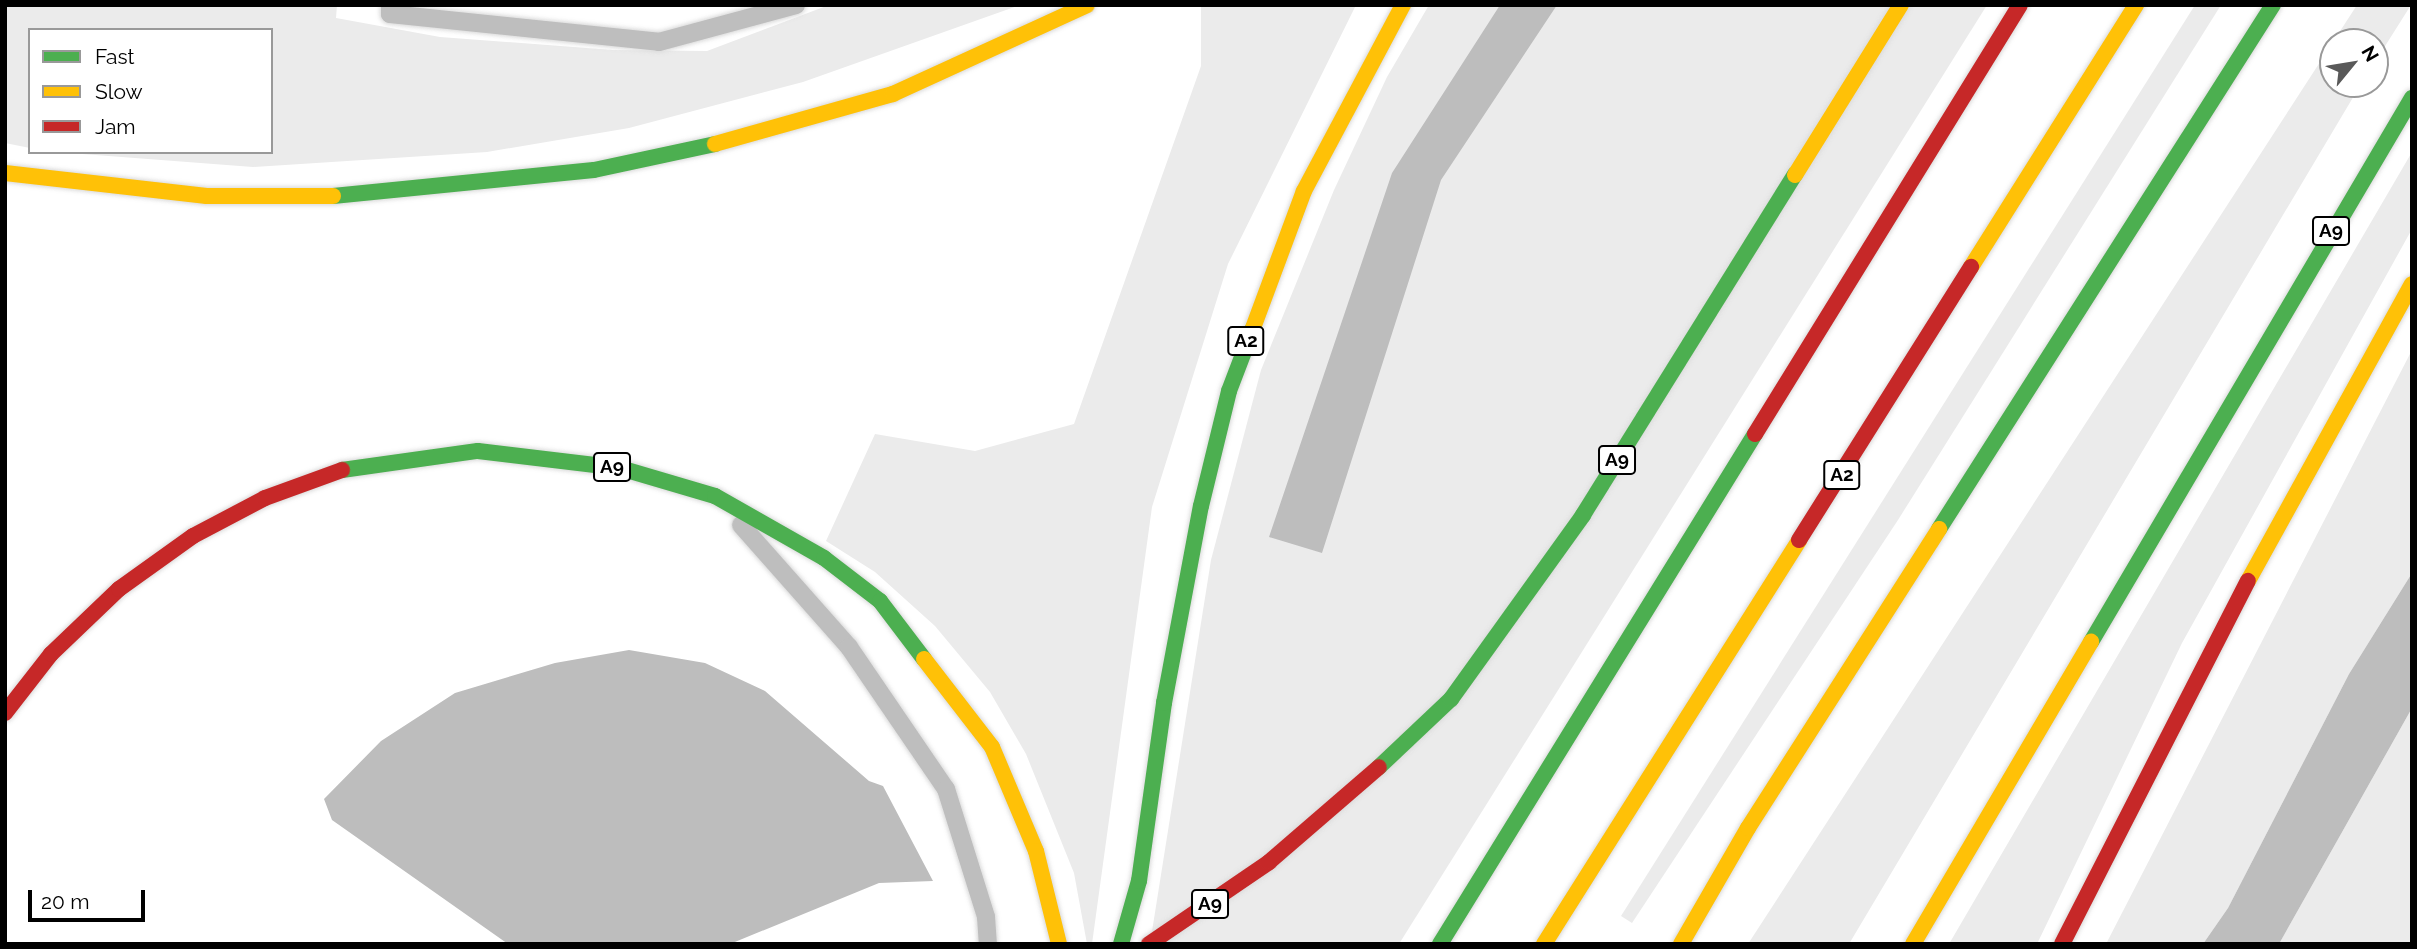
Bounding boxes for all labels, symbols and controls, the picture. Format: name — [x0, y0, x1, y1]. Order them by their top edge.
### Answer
legend — [28, 28, 273, 154]
north arrow — [2319, 28, 2389, 98]
text: N — [2357, 42, 2384, 65]
text: Fast — [95, 44, 135, 69]
text: Slow — [95, 79, 143, 104]
text: Jam — [95, 114, 136, 139]
road number: A9 — [2312, 216, 2350, 246]
road number: A2 — [1227, 326, 1265, 356]
road number: A9 — [1598, 444, 1636, 475]
road number: A9 — [593, 452, 631, 482]
road number: A2 — [1823, 460, 1861, 490]
scale bar — [32, 876, 149, 920]
road number: A9 — [1191, 888, 1229, 920]
text: 20 m — [41, 889, 89, 914]

